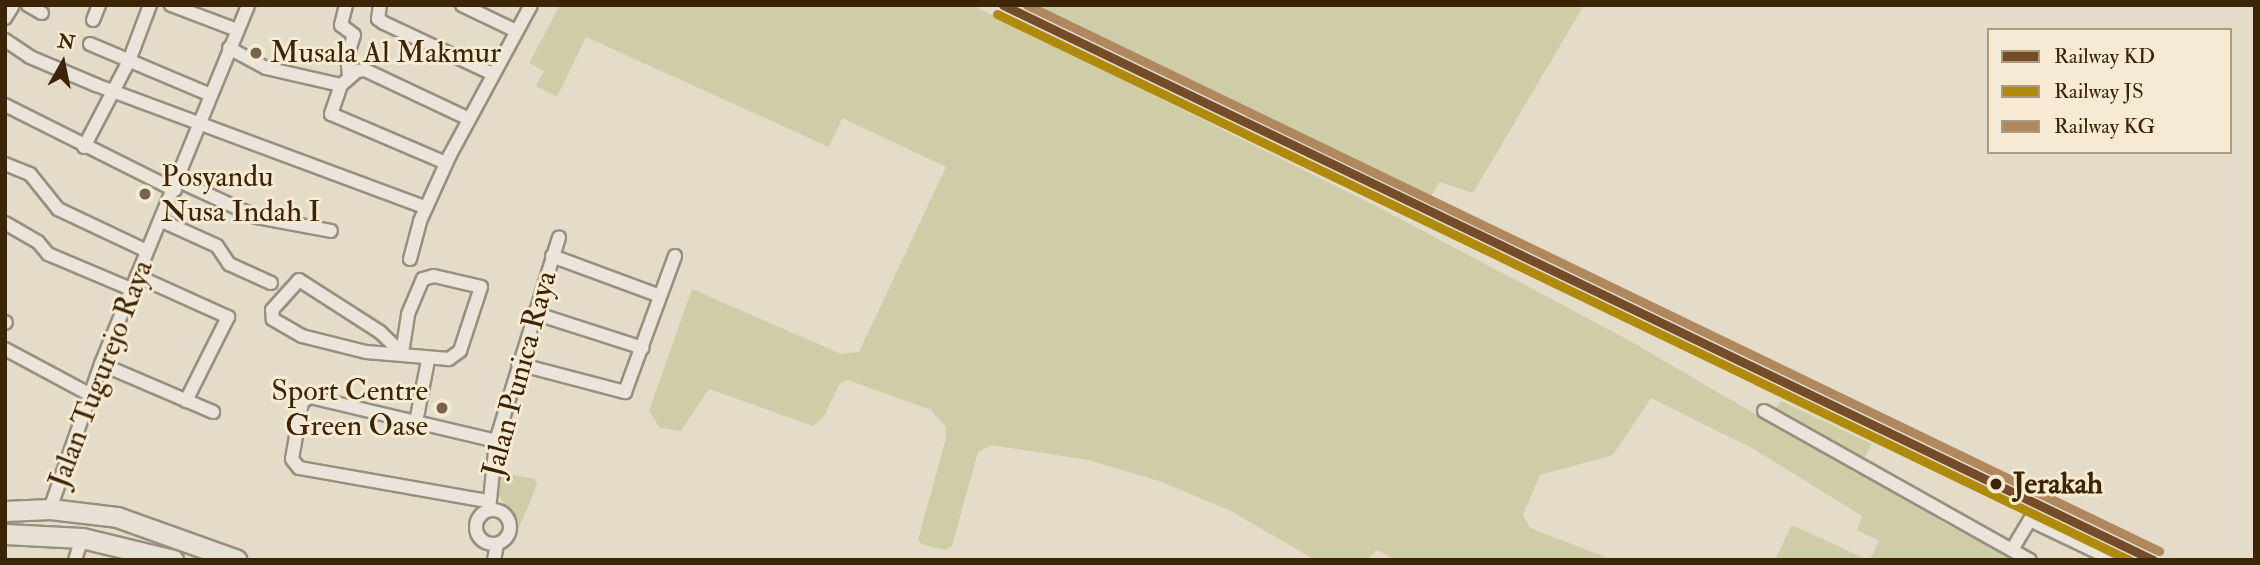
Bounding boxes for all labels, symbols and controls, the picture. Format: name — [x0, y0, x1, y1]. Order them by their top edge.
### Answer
north arrow — [28, 28, 98, 98]
legend — [1987, 28, 2232, 154]
text: N — [56, 29, 77, 55]
place label: Musala Al Makmur — [270, 35, 501, 71]
text: Railway KD — [2054, 43, 2155, 70]
marker: Musala Al Makmur — [248, 45, 264, 61]
text: Railway JS — [2054, 78, 2144, 105]
text: Railway KG — [2054, 113, 2155, 140]
place label: Posyandu Nusa Indah I — [161, 159, 320, 230]
marker: Posyandu Nusa Indah I — [135, 184, 155, 204]
street label: Jalan Tugurejo Raya — [41, 255, 161, 493]
street label: Jalan Punica Raya — [475, 267, 565, 481]
place label: Sport Centre Green Oase — [271, 373, 428, 444]
marker: Sport Centre Green Oase — [434, 400, 450, 416]
place label: Jerakah — [2013, 466, 2103, 502]
marker: Jerakah — [1985, 473, 2007, 495]

